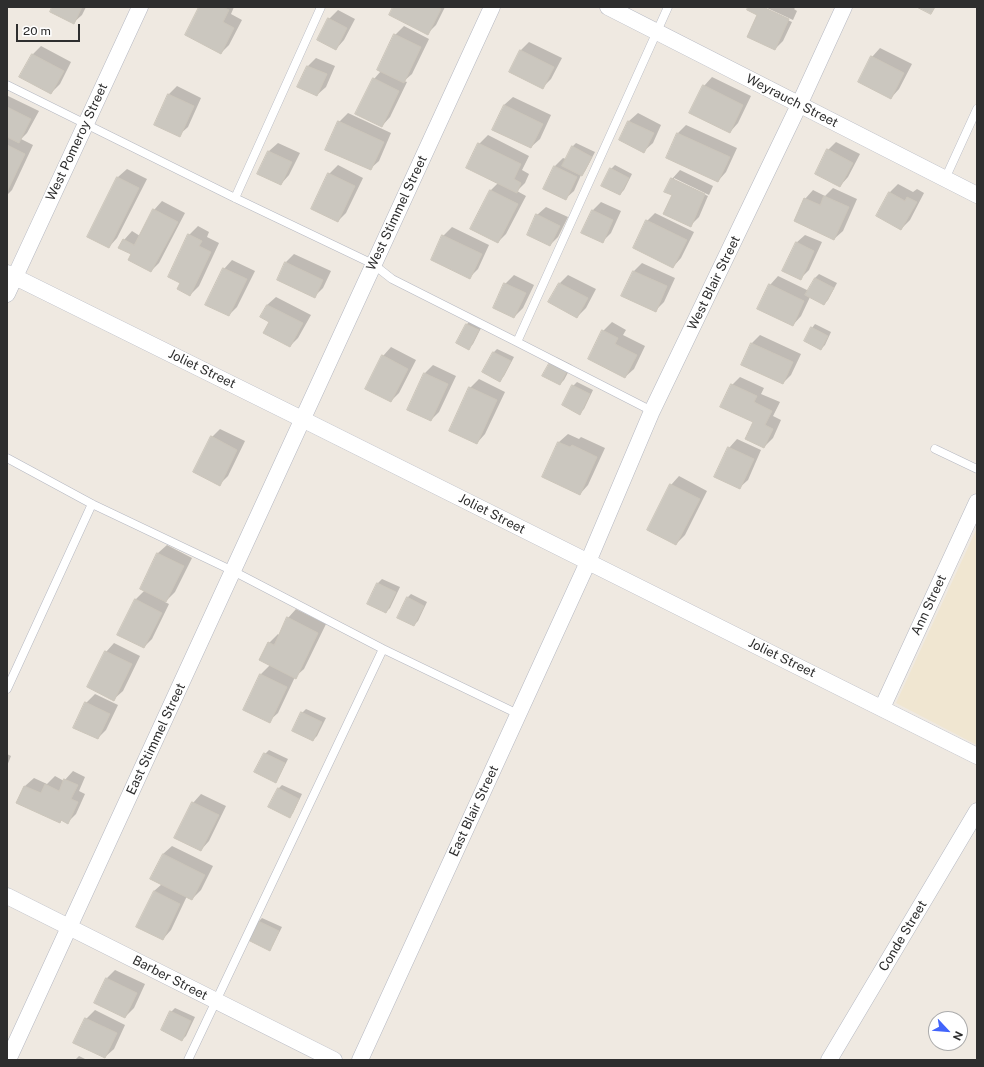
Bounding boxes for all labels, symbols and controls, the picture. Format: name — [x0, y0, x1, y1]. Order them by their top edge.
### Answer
scale bar — [18, 16, 82, 42]
text: 20 m — [23, 24, 51, 38]
street label: Weyrauch Street — [743, 71, 841, 131]
street label: West Pomeroy Street — [43, 81, 111, 203]
street label: West Stimmel Street — [363, 153, 431, 273]
street label: West Blair Street — [684, 233, 744, 333]
street label: Joliet Street — [166, 346, 238, 392]
street label: Joliet Street — [456, 491, 528, 537]
street label: Ann Street — [908, 572, 950, 638]
street label: Joliet Street — [746, 635, 818, 681]
street label: East Stimmel Street — [123, 681, 189, 797]
street label: East Blair Street — [446, 763, 502, 859]
street label: Conde Street — [876, 898, 930, 974]
street label: Barber Street — [130, 952, 210, 1004]
north arrow — [928, 1011, 968, 1051]
text: N — [951, 1029, 965, 1042]

